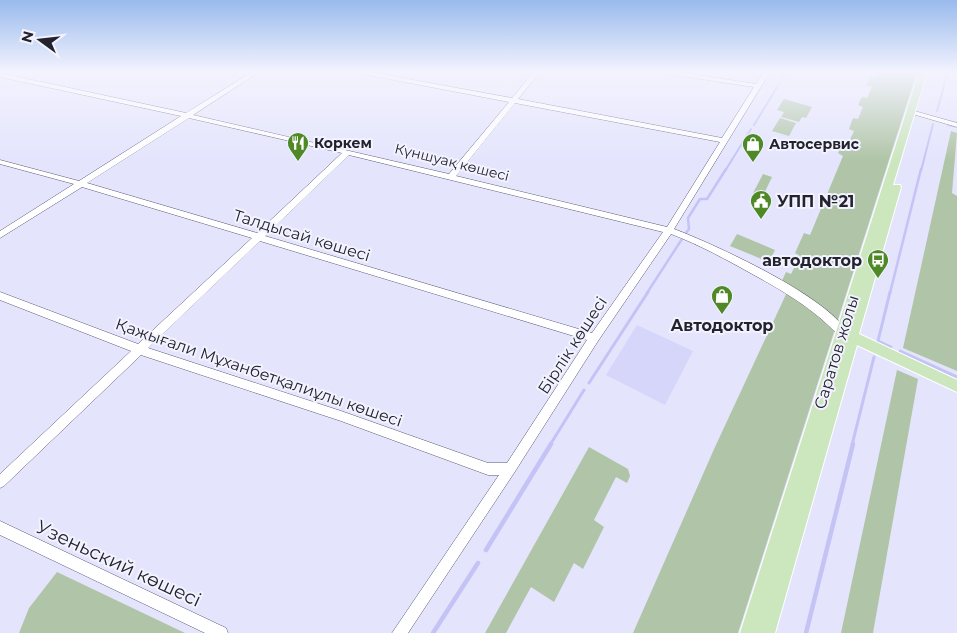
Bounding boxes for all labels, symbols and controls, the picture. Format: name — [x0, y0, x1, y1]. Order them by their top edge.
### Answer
north arrow — [15, 15, 65, 65]
text: N — [17, 29, 38, 44]
restaurant icon: Коркем — [286, 131, 310, 162]
shop icon: Автосервис — [741, 132, 765, 163]
place label: Коркем — [314, 134, 372, 152]
place label: Автосервис — [769, 135, 860, 153]
street label: Күншуақ көшесі — [393, 139, 511, 185]
public building icon: УПП №21 — [749, 189, 773, 220]
place label: УПП №21 — [777, 192, 854, 211]
street label: Талдысай көшесі — [231, 206, 373, 265]
bus stop icon: автодоктор — [866, 248, 890, 279]
place label: автодоктор — [762, 251, 862, 270]
shop icon: Автодоктор — [710, 284, 734, 315]
street label: Бірлік көшесі — [534, 293, 611, 397]
street label: Саратов жолы — [810, 293, 863, 411]
street label: Қажығали Мұханбетқалиұлы көшесі — [113, 314, 405, 431]
place label: Автодоктор — [671, 316, 773, 335]
street label: Узеньский көшесі — [33, 515, 205, 612]

